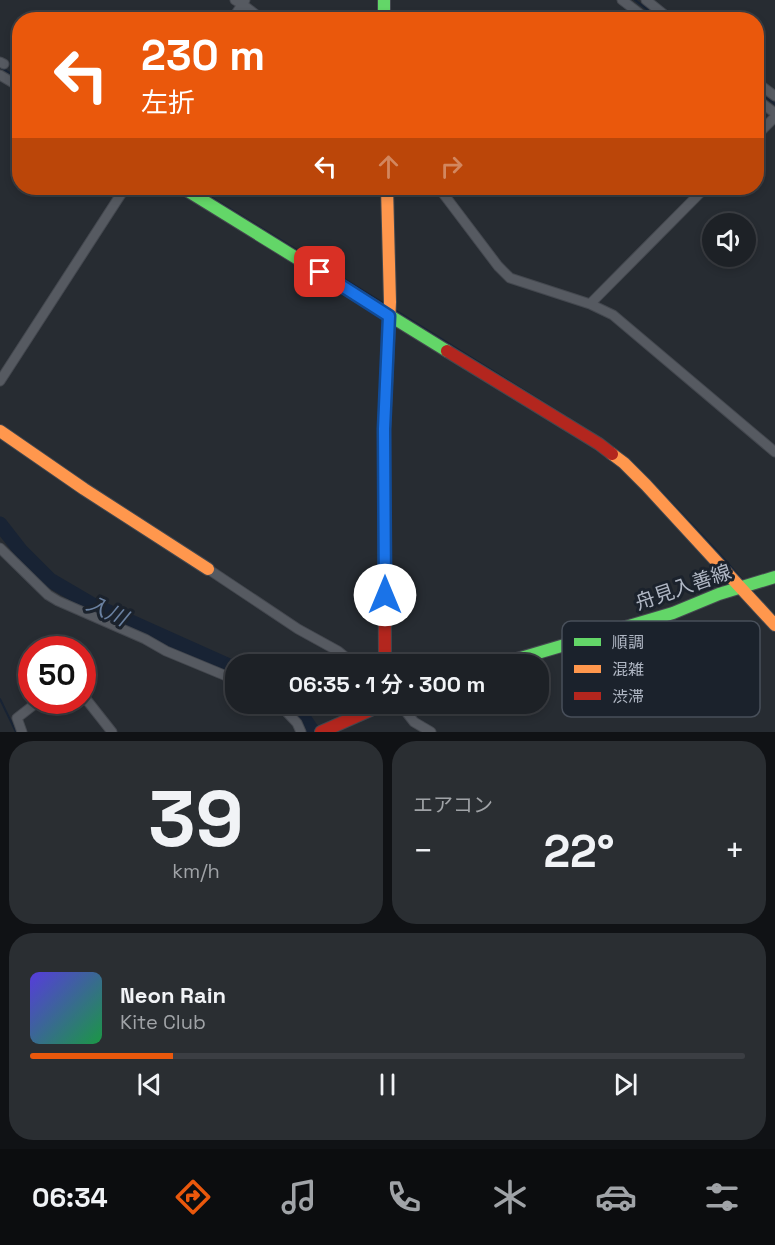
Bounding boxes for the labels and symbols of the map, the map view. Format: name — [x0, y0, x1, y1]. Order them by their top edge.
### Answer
pin — [294, 246, 345, 297]
street label: 舟見入善線 — [631, 558, 735, 616]
position arrow — [353, 563, 417, 627]
water label: 入川 — [82, 589, 134, 633]
legend — [562, 621, 760, 717]
text: 順調 — [612, 632, 644, 653]
speed limit sign: 50 — [18, 636, 96, 714]
text: 混雑 — [612, 659, 644, 680]
text: 渋滞 — [612, 686, 644, 707]

